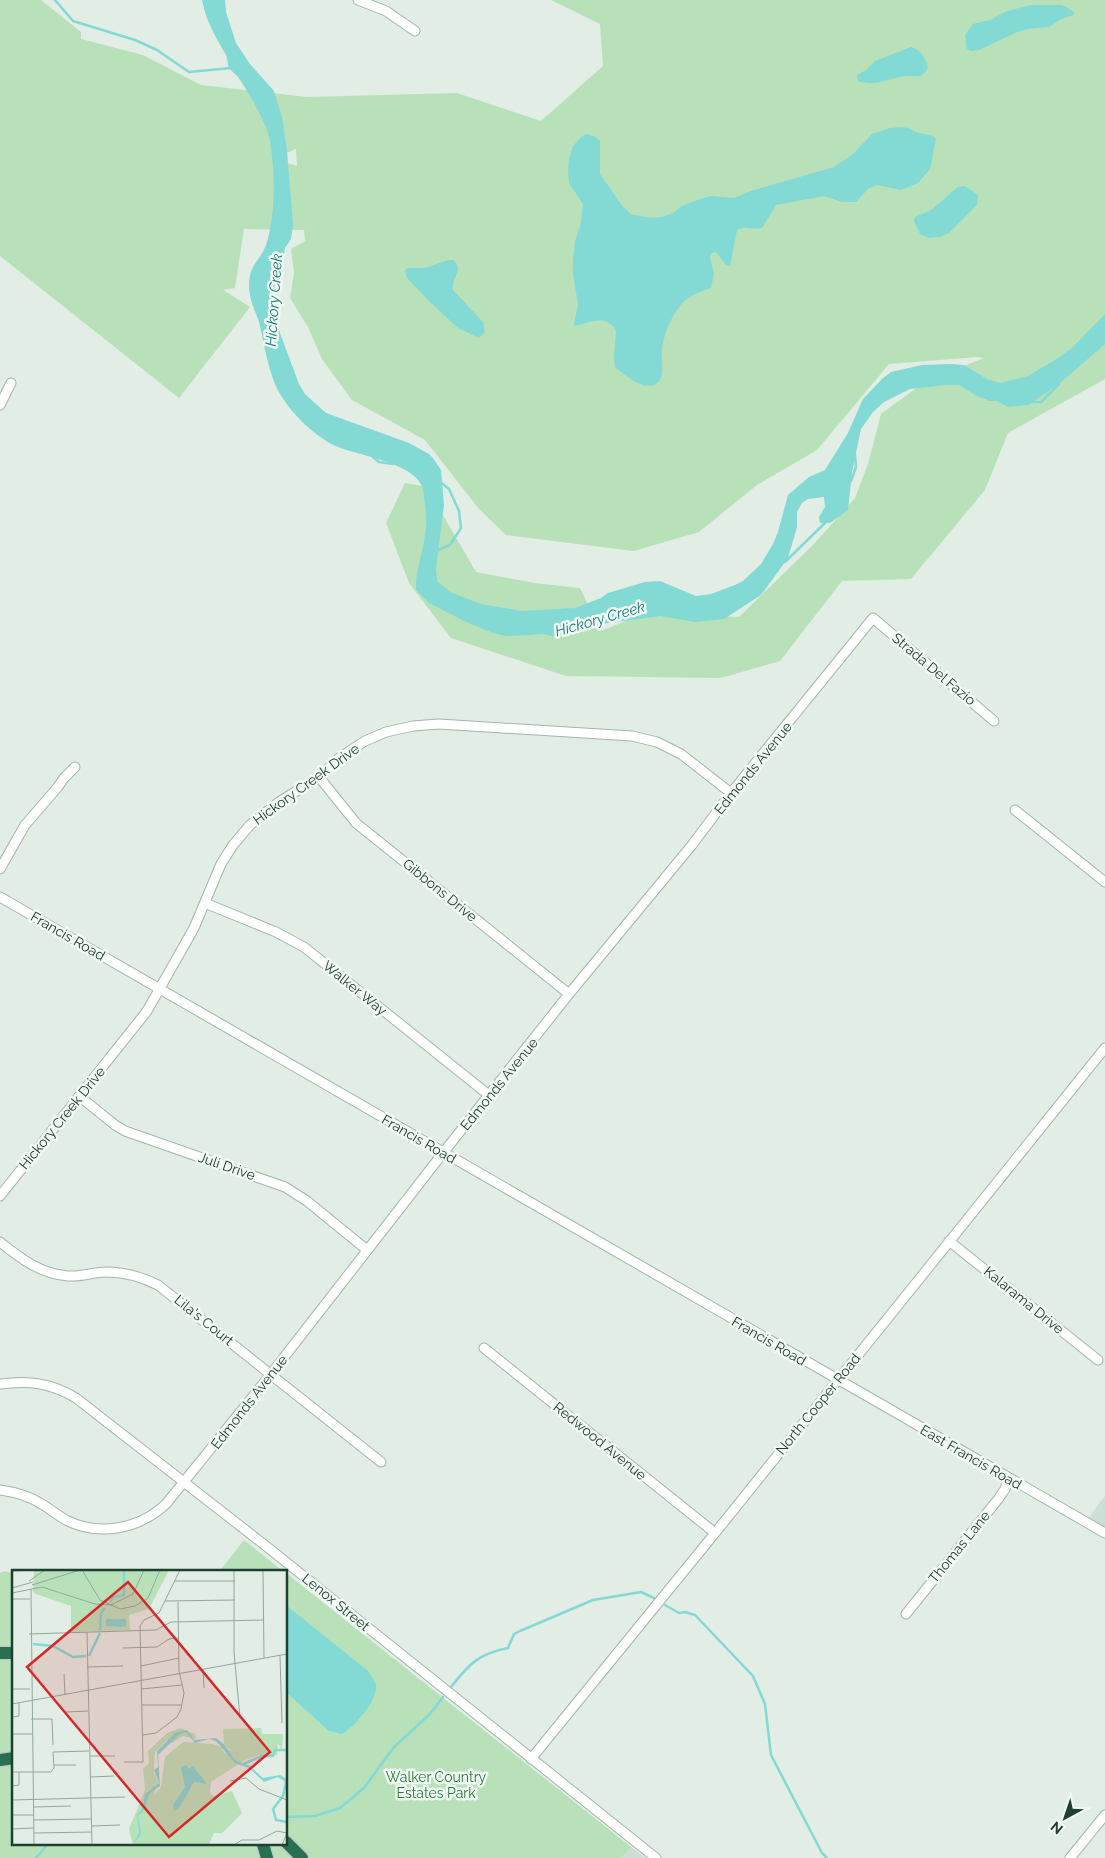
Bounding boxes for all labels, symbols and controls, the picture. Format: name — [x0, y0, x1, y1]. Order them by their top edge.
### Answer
water label: Hickory Creek — [262, 253, 286, 347]
water label: Hickory Creek — [553, 598, 647, 640]
street label: Strada Del Fazio — [889, 629, 979, 709]
street label: Edmonds Avenue — [711, 719, 795, 817]
street label: Hickory Creek Drive — [250, 740, 362, 828]
street label: Gibbons Drive — [400, 855, 480, 925]
street label: Francis Road — [28, 908, 108, 964]
street label: Walker Way — [320, 957, 390, 1019]
street label: Edmonds Avenue — [457, 1035, 541, 1133]
street label: Hickory Creek Drive — [16, 1064, 108, 1172]
street label: Francis Road — [379, 1111, 459, 1167]
street label: Juli Drive — [197, 1149, 257, 1183]
street label: Kalarama Drive — [981, 1263, 1067, 1337]
street label: Lila's Court — [171, 1291, 237, 1349]
street label: Francis Road — [729, 1313, 809, 1369]
street label: North Cooper Road — [772, 1350, 864, 1458]
street label: Edmonds Avenue — [208, 1352, 290, 1452]
street label: Redwood Avenue — [550, 1399, 650, 1483]
street label: East Francis Road — [918, 1422, 1024, 1492]
street label: Thomas Lane — [925, 1508, 993, 1586]
inset map — [12, 1570, 288, 1846]
street label: Lenox Street — [299, 1570, 373, 1634]
park label: Walker Country Estates Park — [386, 1769, 487, 1801]
north arrow — [1040, 1793, 1090, 1843]
text: N — [1047, 1818, 1066, 1838]

